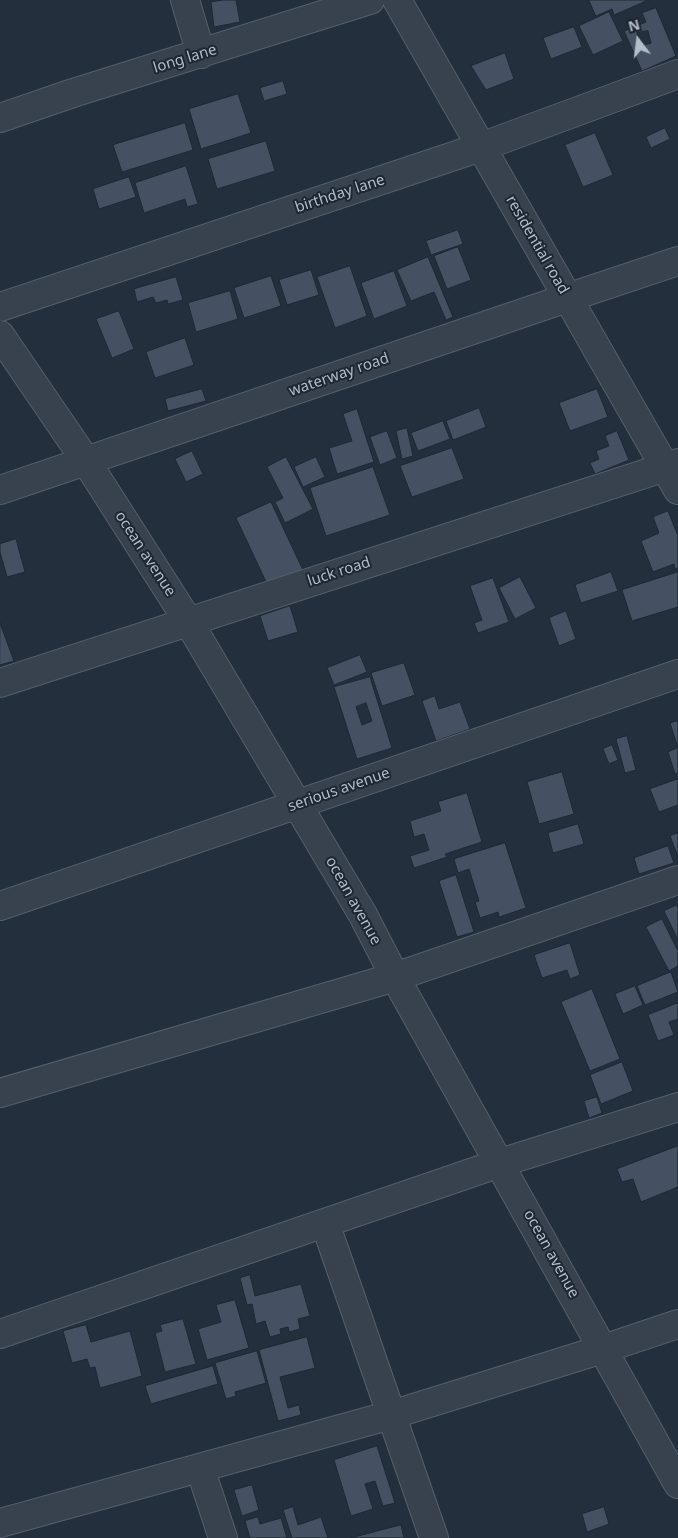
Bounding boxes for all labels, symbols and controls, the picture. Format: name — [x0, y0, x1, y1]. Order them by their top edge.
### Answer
text: N — [626, 14, 642, 36]
north arrow — [613, 15, 663, 65]
street label: long lane — [151, 41, 219, 77]
street label: birthday lane — [293, 171, 387, 217]
street label: residential road — [502, 193, 572, 297]
street label: waterway road — [287, 349, 391, 401]
street label: ocean avenue — [111, 508, 179, 600]
street label: luck road — [305, 553, 373, 591]
street label: serious avenue — [286, 764, 392, 816]
street label: ocean avenue — [321, 854, 385, 948]
street label: ocean avenue — [519, 1207, 583, 1301]

